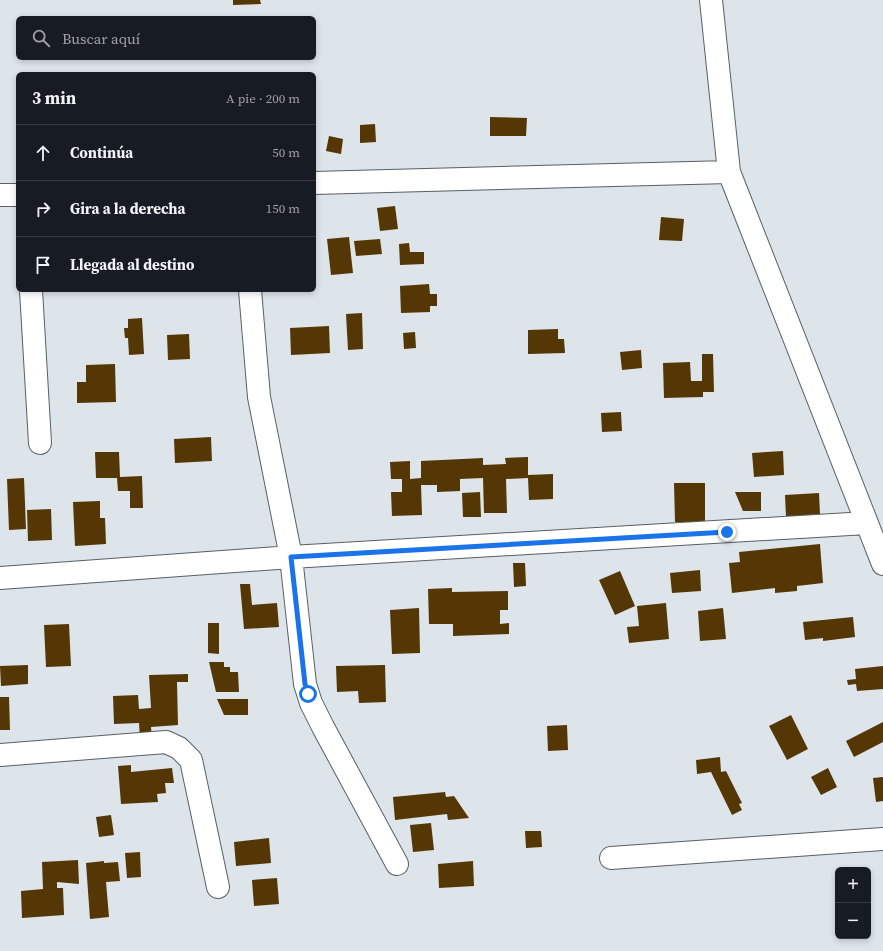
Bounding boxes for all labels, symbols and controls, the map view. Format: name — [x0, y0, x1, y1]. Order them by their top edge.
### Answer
search box — [16, 16, 316, 60]
icon: search — [30, 27, 52, 49]
text: Buscar aquí — [62, 28, 140, 49]
text: 3 min — [32, 86, 76, 110]
text: A pie · 200 m — [226, 90, 300, 107]
icon: ahead — [32, 142, 54, 164]
text: Continúa — [70, 142, 133, 163]
text: 50 m — [272, 144, 300, 161]
icon: right — [32, 198, 54, 220]
text: Gira a la derecha — [70, 198, 185, 219]
text: 150 m — [266, 200, 300, 217]
icon: arrive — [32, 254, 54, 276]
text: Llegada al destino — [70, 254, 195, 275]
route end — [718, 523, 736, 541]
route start — [299, 685, 317, 703]
map controls — [835, 867, 871, 939]
button: + — [835, 867, 871, 903]
button: − — [835, 903, 871, 939]

